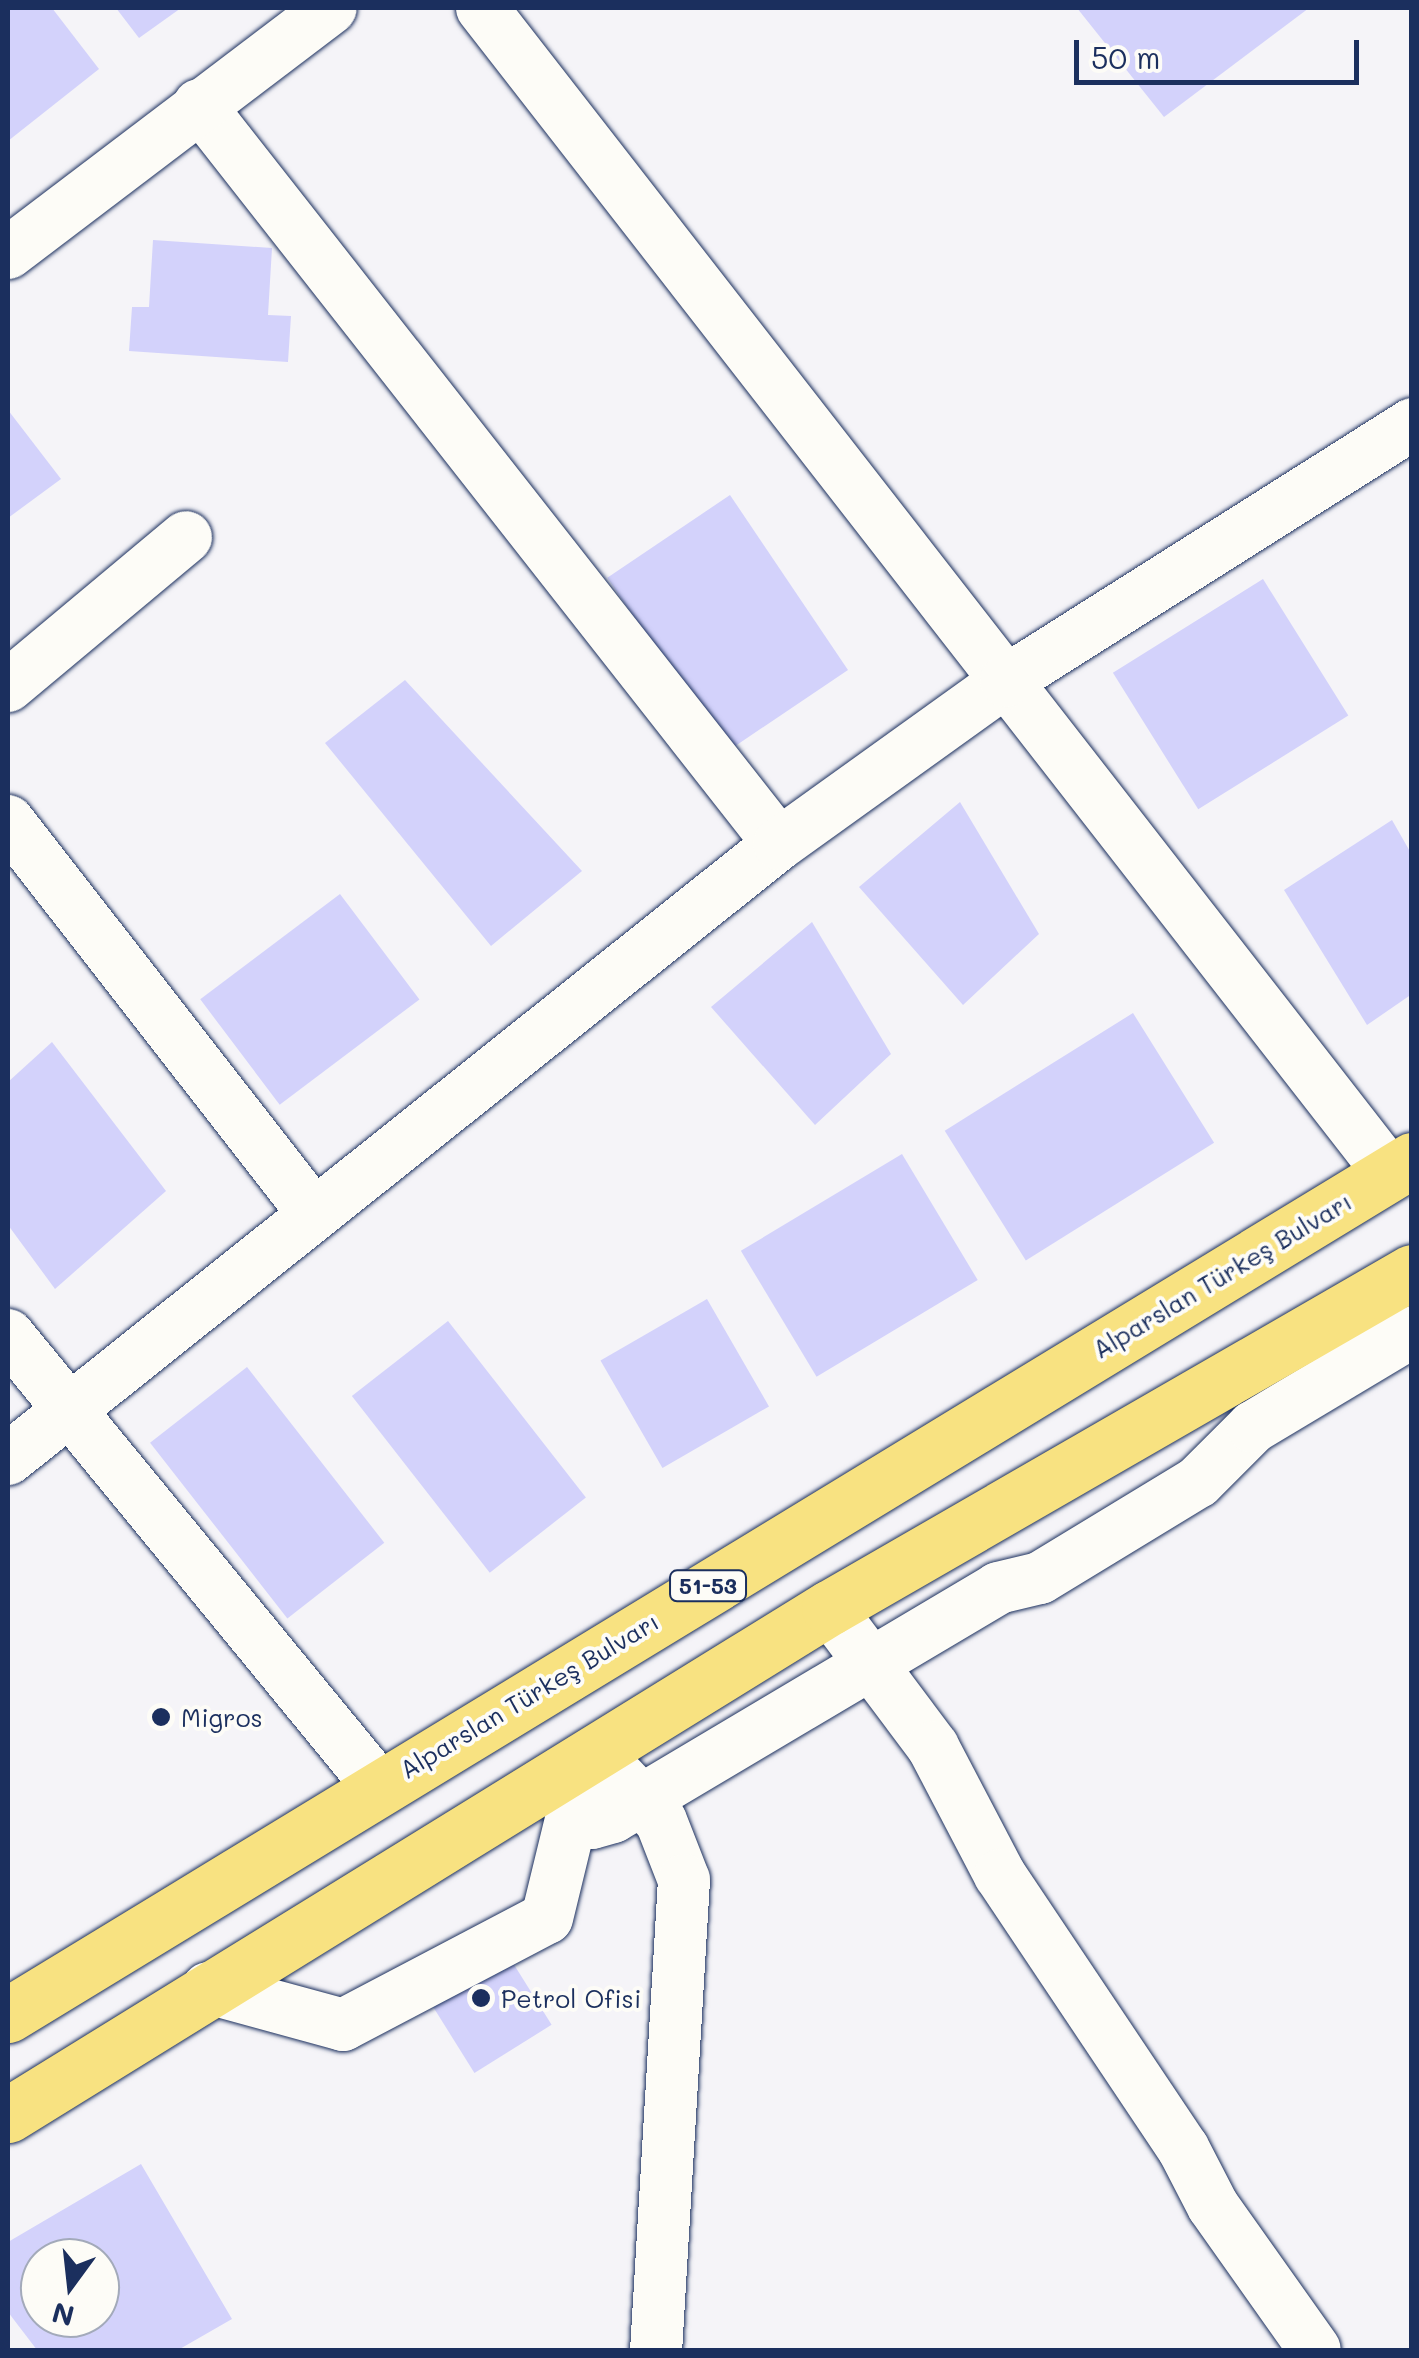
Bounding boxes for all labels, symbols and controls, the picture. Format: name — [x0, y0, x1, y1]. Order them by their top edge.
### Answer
scale bar — [1079, 20, 1364, 82]
text: 50 m — [1091, 37, 1161, 77]
street label: Alparslan Türkeş Bulvarı — [1087, 1186, 1357, 1364]
road number: 51-53 — [668, 1569, 748, 1603]
street label: Alparslan Türkeş Bulvarı — [394, 1606, 664, 1784]
place label: Migros — [181, 1702, 263, 1732]
marker: Migros — [150, 1706, 172, 1728]
place label: Petrol Ofisi — [501, 1983, 641, 2013]
marker: Petrol Ofisi — [470, 1987, 492, 2009]
north arrow — [20, 2238, 120, 2338]
text: N — [48, 2295, 78, 2335]

